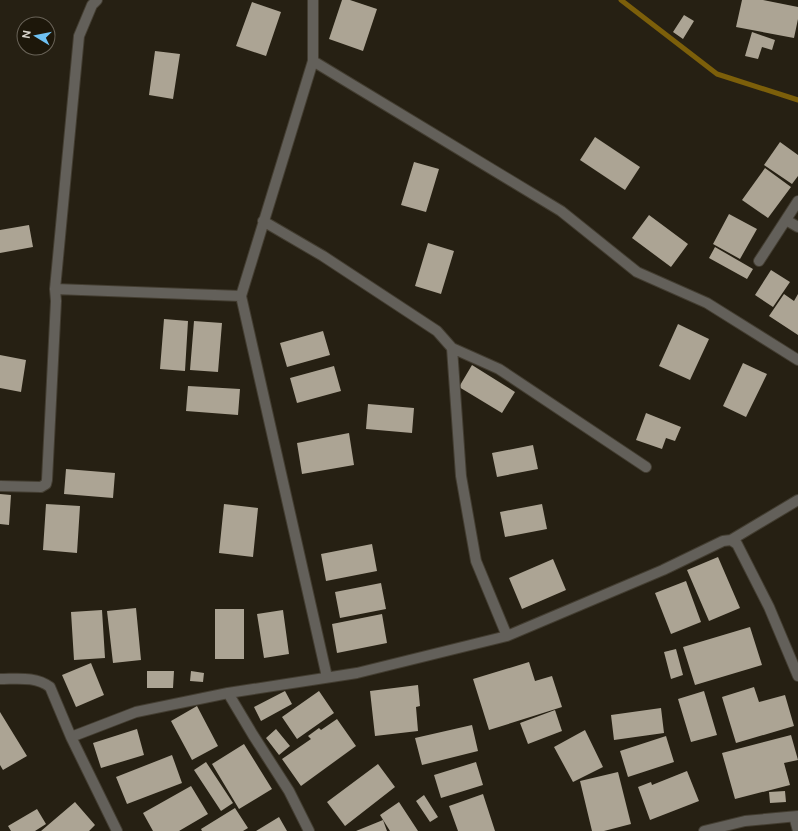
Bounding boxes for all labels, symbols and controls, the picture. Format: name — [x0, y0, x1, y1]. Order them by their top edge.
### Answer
north arrow — [16, 16, 56, 56]
text: N — [19, 29, 34, 39]

